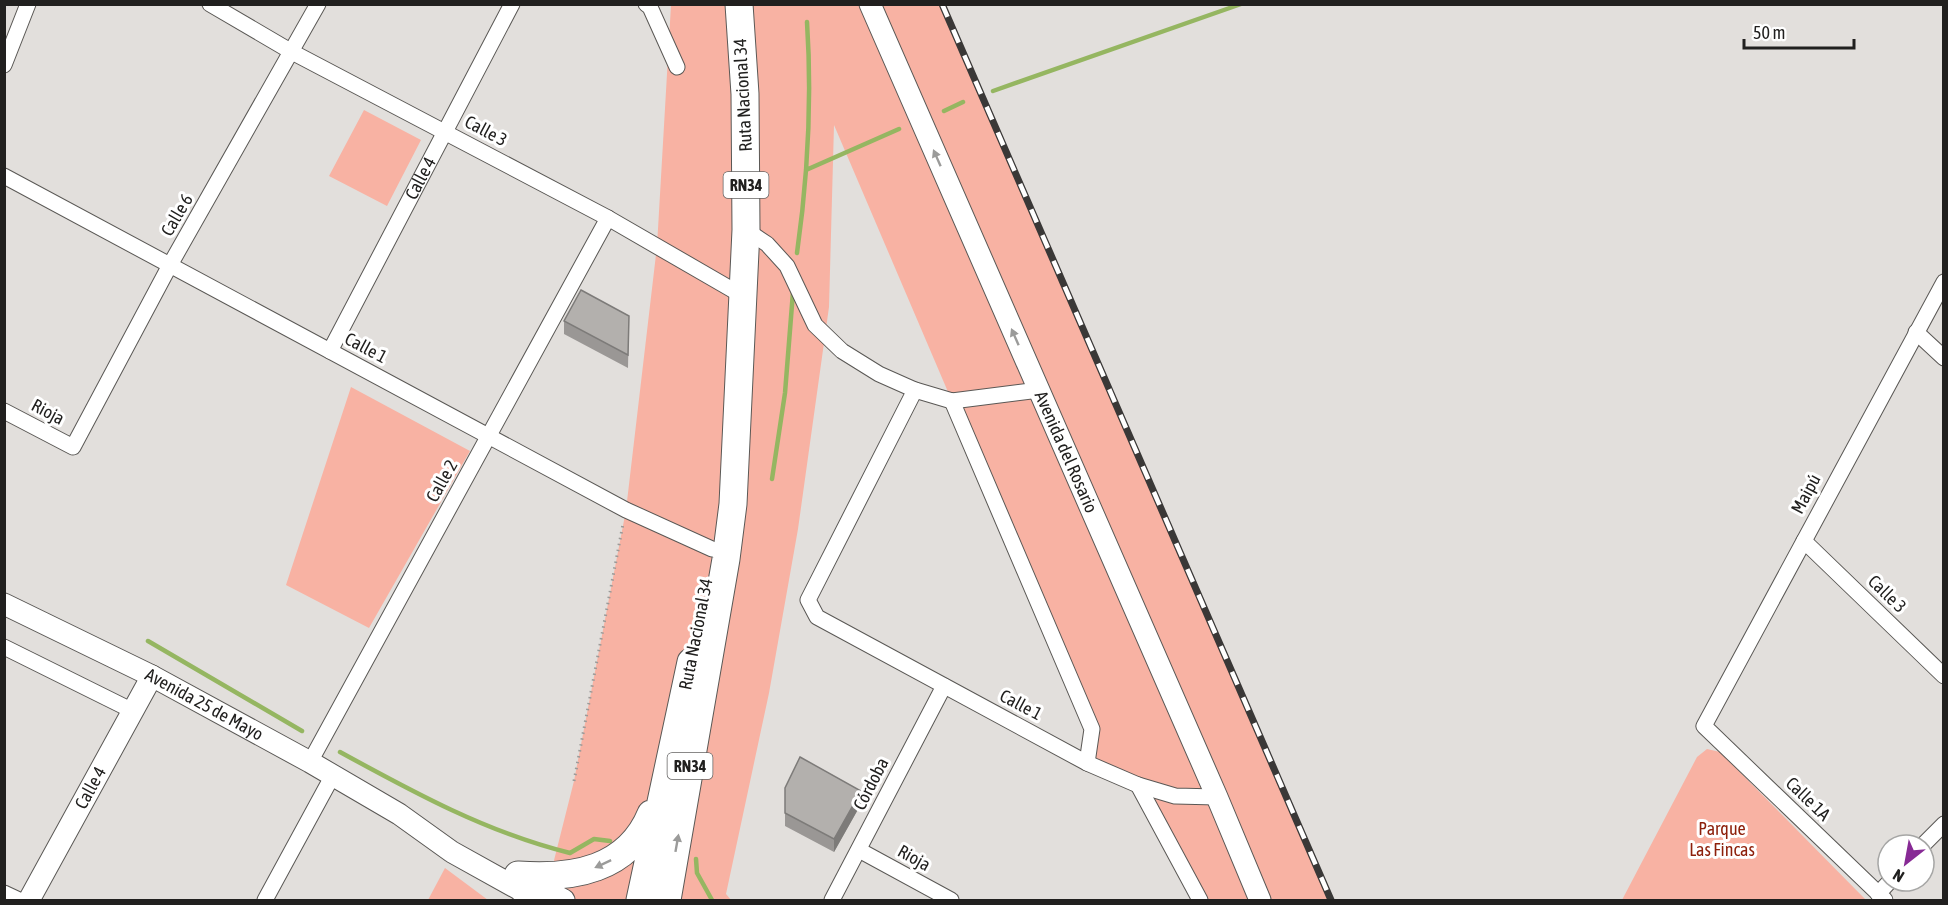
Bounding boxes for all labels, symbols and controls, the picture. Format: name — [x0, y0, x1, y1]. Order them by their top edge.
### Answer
scale bar — [1744, 12, 1854, 50]
text: 50 m — [1753, 22, 1785, 43]
street label: Ruta Nacional 34 — [729, 38, 756, 152]
street label: Calle 3 — [461, 111, 511, 150]
one-way arrow — [932, 149, 942, 167]
street label: Calle 4 — [400, 153, 440, 203]
road number: RN34 — [724, 172, 768, 198]
street label: Calle 6 — [156, 190, 197, 239]
one-way arrow — [1010, 327, 1020, 345]
street label: Calle 1 — [341, 328, 391, 367]
street label: Avenida del Rosario — [1031, 388, 1102, 516]
street label: Rioja — [28, 394, 68, 429]
street label: Calle 2 — [421, 456, 462, 505]
street label: Maipú — [1786, 470, 1825, 517]
street label: Calle 3 — [1864, 570, 1911, 617]
street label: Ruta Nacional 34 — [674, 576, 717, 691]
street label: Avenida 25 de Mayo — [142, 663, 267, 745]
street label: Calle 1 — [996, 685, 1046, 724]
road number: RN34 — [668, 753, 712, 779]
street label: Córdoba — [849, 754, 893, 813]
street label: Calle 4 — [70, 763, 110, 812]
street label: Calle 1A — [1782, 772, 1835, 825]
park label: Parque Las Fincas — [1689, 818, 1755, 860]
one-way arrow — [673, 833, 682, 852]
north arrow — [1876, 833, 1936, 893]
street label: Rioja — [894, 840, 934, 875]
one-way arrow — [594, 859, 611, 868]
text: N — [1890, 866, 1907, 886]

